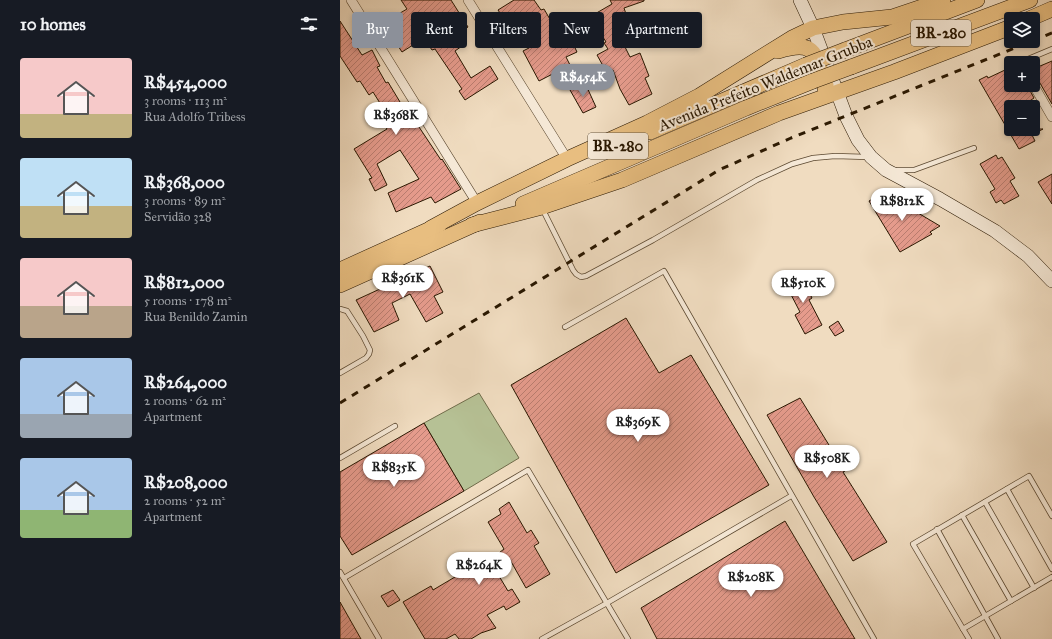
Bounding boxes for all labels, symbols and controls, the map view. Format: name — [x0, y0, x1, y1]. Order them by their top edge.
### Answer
chip: Buy — [352, 12, 403, 48]
chip: Rent — [411, 12, 467, 48]
chip: Filters — [475, 12, 541, 48]
chip: New — [549, 12, 604, 48]
chip: Apartment — [612, 12, 702, 48]
map controls — [1004, 12, 1040, 136]
button: layers — [1004, 12, 1040, 48]
icon: filters — [298, 13, 320, 35]
text: 10 homes — [20, 14, 86, 35]
road number: BR-280 — [911, 20, 971, 46]
street label: Avenida Prefeito Waldemar Grubba — [655, 32, 875, 136]
button: + — [1004, 56, 1040, 92]
pin: R$454K — [550, 64, 616, 98]
text: R$454K — [560, 69, 606, 85]
text: R$454,000 — [144, 72, 227, 93]
icon: home — [52, 74, 100, 122]
text: 3 rooms · 113 m² — [144, 93, 227, 109]
button: − — [1004, 100, 1040, 136]
pin: R$368K — [363, 102, 429, 136]
text: R$368K — [374, 107, 418, 123]
text: Rua Adolfo Tribess — [144, 109, 246, 125]
road number: BR-280 — [588, 133, 648, 159]
text: R$368,000 — [144, 172, 225, 193]
icon: home — [52, 174, 100, 222]
pin: R$812K — [869, 188, 935, 222]
text: 3 rooms · 89 m² — [144, 193, 226, 209]
text: R$812K — [880, 193, 924, 209]
text: Servidão 328 — [144, 209, 212, 225]
pin: R$361K — [370, 265, 436, 299]
text: R$361K — [381, 270, 425, 286]
pin: R$510K — [770, 270, 836, 304]
text: R$812,000 — [144, 272, 225, 293]
icon: home — [52, 274, 100, 322]
text: R$510K — [781, 275, 825, 291]
text: 5 rooms · 178 m² — [144, 293, 232, 309]
text: Rua Benildo Zamin — [144, 309, 247, 325]
text: R$264,000 — [144, 372, 227, 393]
icon: home — [52, 374, 100, 422]
text: 2 rooms · 62 m² — [144, 393, 226, 409]
text: Apartment — [144, 409, 202, 425]
pin: R$369K — [605, 409, 671, 443]
text: R$369K — [615, 414, 661, 430]
pin: R$508K — [794, 445, 860, 479]
text: R$508K — [804, 450, 850, 466]
pin: R$835K — [361, 454, 427, 488]
text: R$835K — [372, 459, 416, 475]
text: R$208,000 — [144, 472, 228, 493]
icon: home — [52, 474, 100, 522]
text: 2 rooms · 52 m² — [144, 493, 225, 509]
text: Apartment — [144, 509, 202, 525]
pin: R$264K — [446, 552, 512, 586]
text: R$264K — [456, 557, 502, 573]
pin: R$208K — [718, 564, 784, 598]
text: R$208K — [727, 569, 775, 585]

